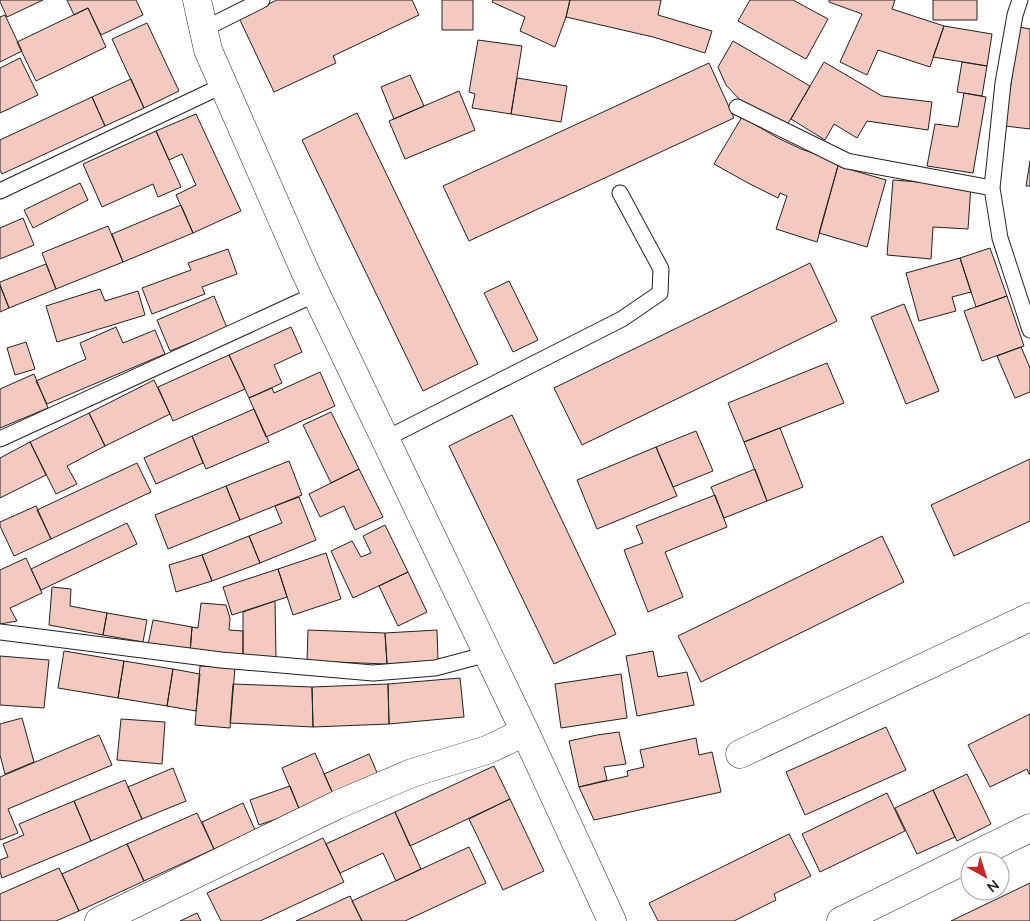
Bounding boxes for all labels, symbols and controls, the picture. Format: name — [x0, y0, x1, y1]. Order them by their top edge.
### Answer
north arrow — [960, 851, 1010, 901]
text: N — [983, 875, 1003, 896]

